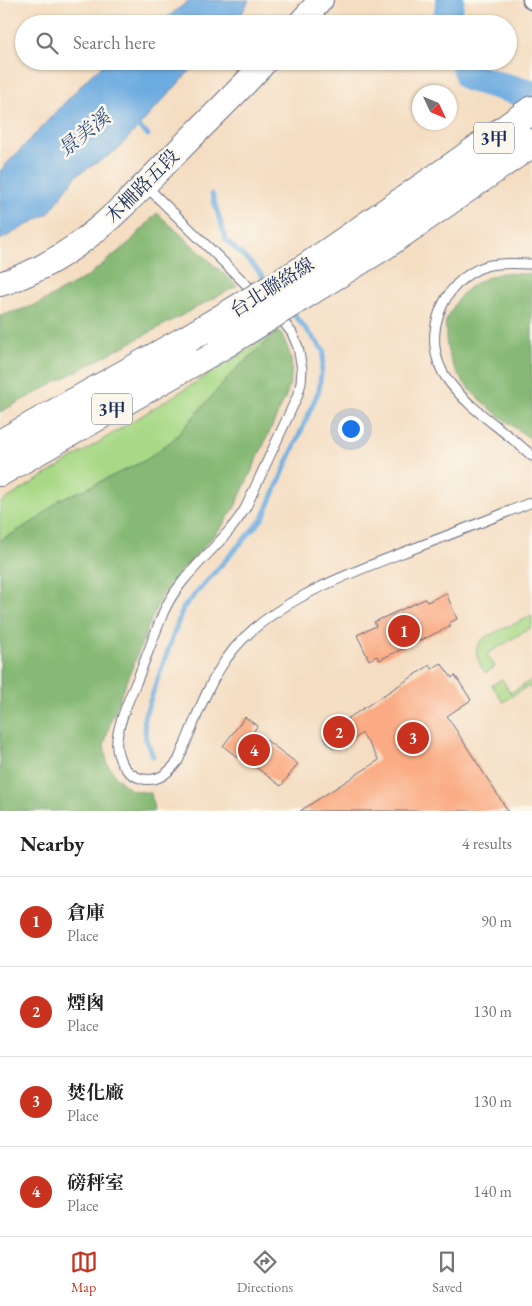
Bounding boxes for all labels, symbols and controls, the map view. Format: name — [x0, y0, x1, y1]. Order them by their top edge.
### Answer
search box — [15, 15, 517, 70]
icon: search — [33, 29, 61, 57]
text: Search here — [73, 30, 155, 55]
north arrow — [412, 85, 457, 130]
water label: 景美溪 — [53, 103, 117, 162]
road number: 3甲 — [474, 122, 514, 154]
street label: 木柵路五段 — [100, 144, 184, 228]
street label: 台北聯絡線 — [225, 251, 319, 323]
road number: 3甲 — [92, 394, 132, 424]
your location — [338, 416, 364, 442]
pin: 1 — [388, 612, 420, 650]
pin: 2 — [323, 713, 355, 751]
pin: 3 — [397, 719, 429, 757]
pin: 4 — [238, 731, 270, 769]
text: Nearby — [20, 830, 84, 857]
text: 4 results — [462, 833, 512, 854]
text: 倉庫 — [67, 900, 105, 925]
text: 1 — [32, 911, 40, 932]
text: 90 m — [481, 911, 512, 932]
text: Place — [67, 925, 99, 946]
text: 煙囪 — [67, 990, 105, 1015]
text: 2 — [32, 1001, 40, 1022]
text: 130 m — [473, 1001, 512, 1022]
text: Place — [67, 1015, 99, 1036]
text: 焚化廠 — [67, 1080, 124, 1105]
text: 3 — [32, 1091, 40, 1112]
text: 130 m — [473, 1091, 512, 1112]
text: Place — [67, 1105, 99, 1126]
text: 磅秤室 — [67, 1170, 124, 1195]
text: 4 — [32, 1181, 40, 1202]
text: 140 m — [473, 1181, 512, 1202]
text: Place — [67, 1195, 99, 1216]
tab: Map — [70, 1248, 98, 1296]
tab: Directions — [237, 1248, 293, 1296]
tab: Saved — [432, 1248, 462, 1296]

